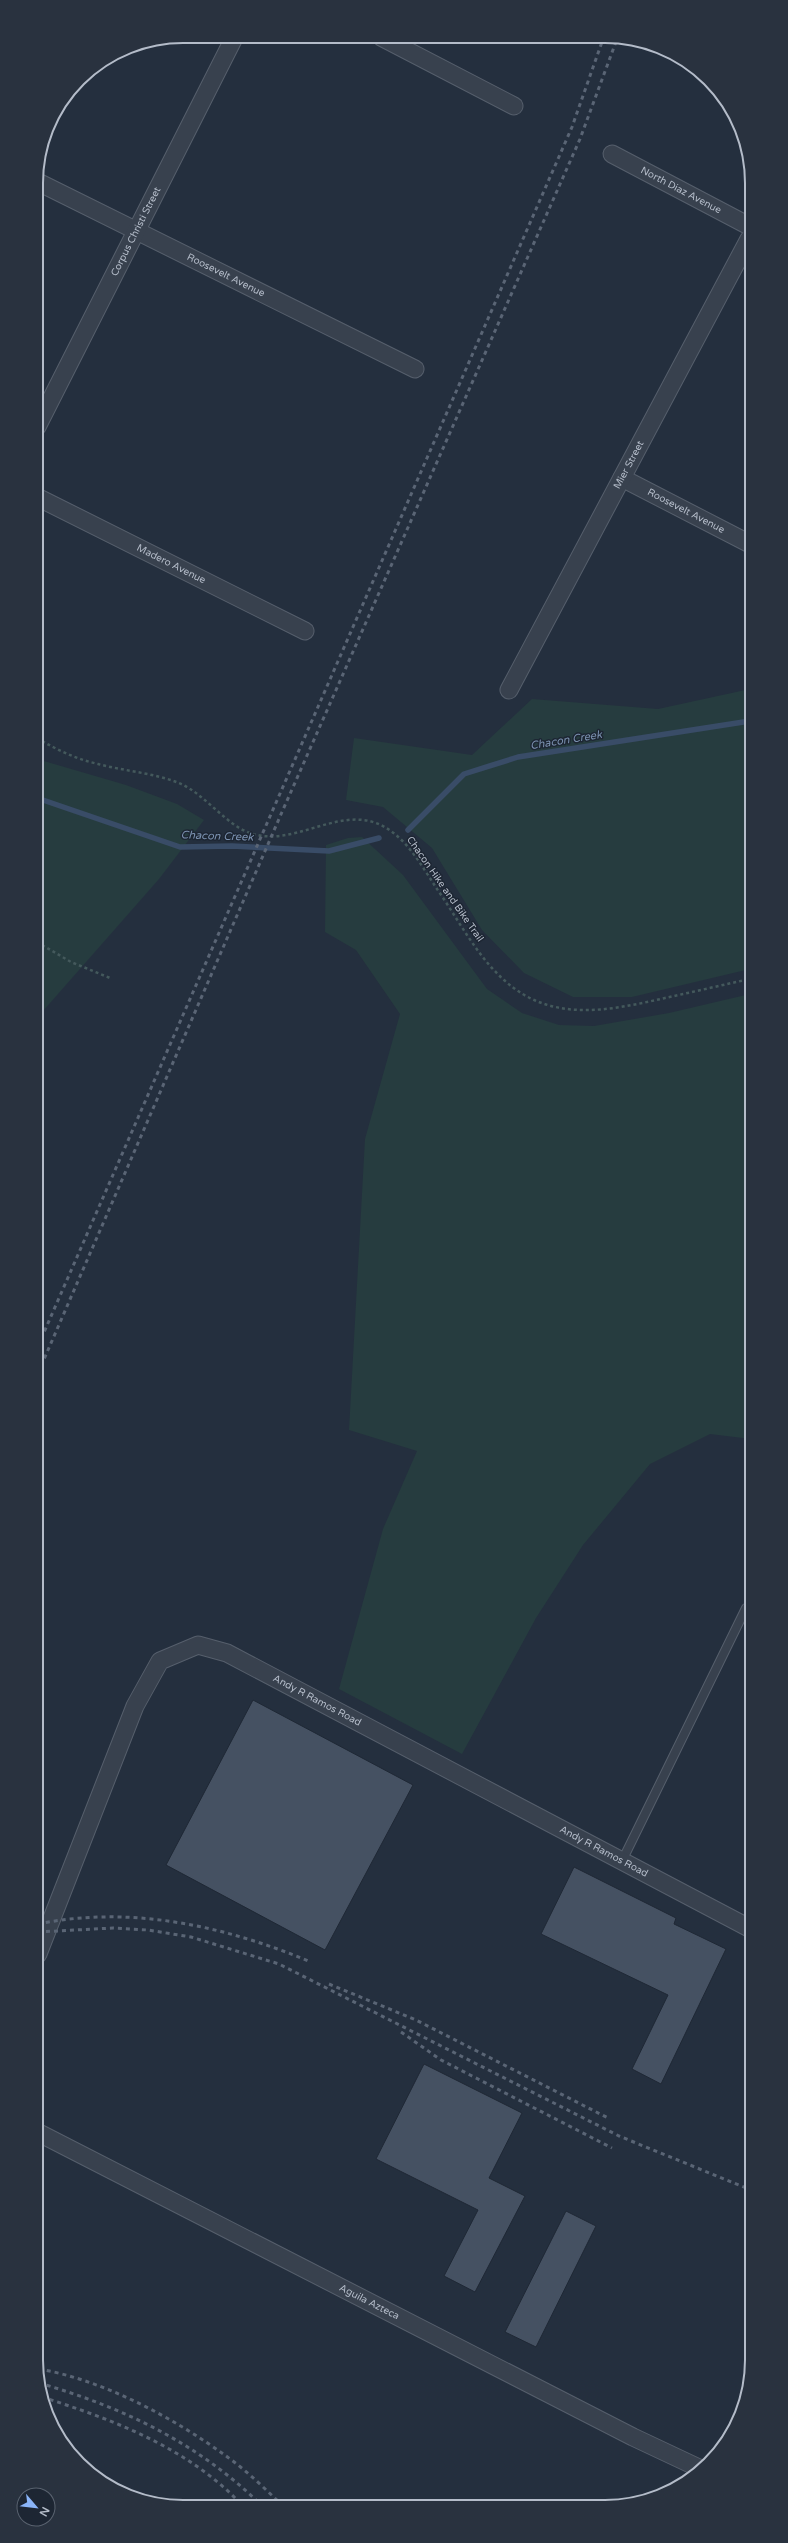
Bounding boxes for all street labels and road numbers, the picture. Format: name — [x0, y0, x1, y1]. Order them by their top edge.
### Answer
street label: North Diaz Avenue — [639, 164, 724, 217]
street label: Corpus Christi Street — [108, 185, 164, 278]
street label: Roosevelt Avenue — [185, 251, 267, 300]
street label: Mier Street — [611, 439, 647, 491]
street label: Roosevelt Avenue — [645, 486, 727, 536]
street label: Madero Avenue — [135, 542, 208, 586]
street label: Chacon Hike and Bike Trail — [404, 834, 486, 944]
street label: Andy R Ramos Road — [271, 1672, 363, 1729]
street label: Andy R Ramos Road — [558, 1823, 650, 1880]
street label: Aguila Azteca — [337, 2282, 401, 2322]

